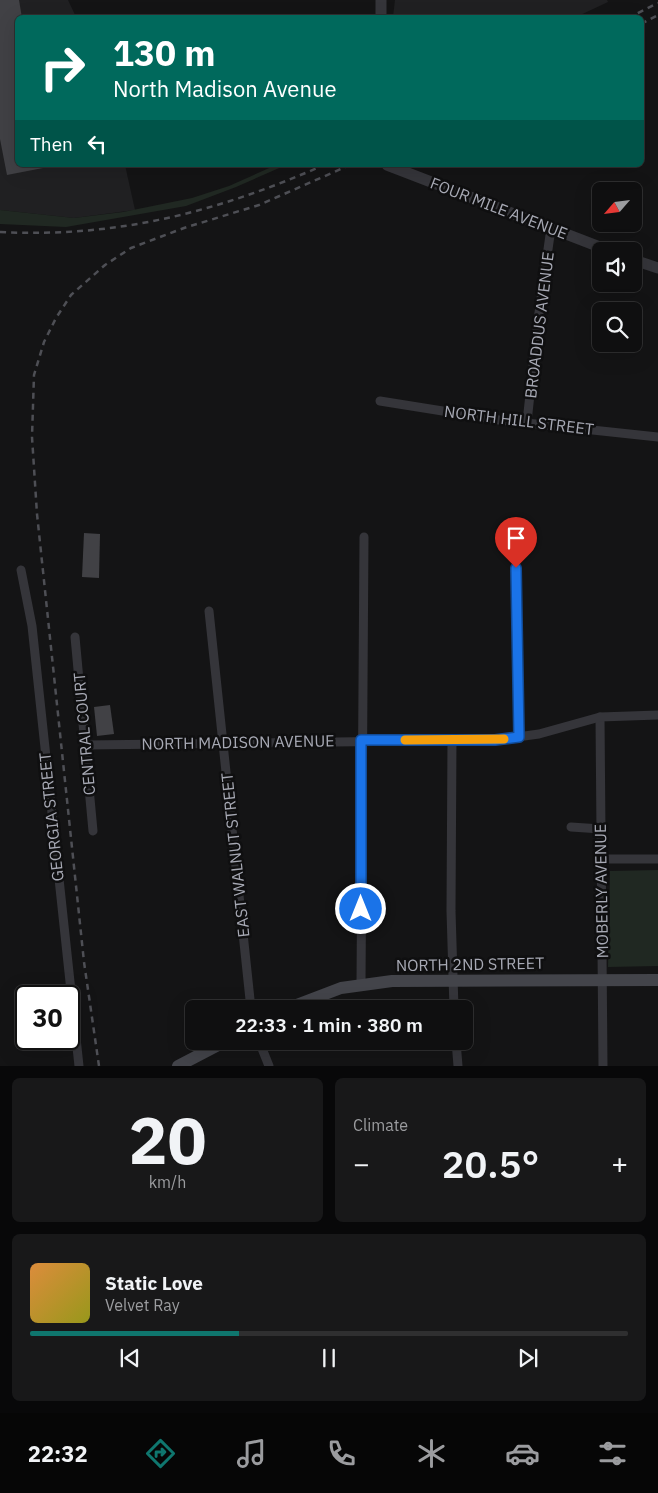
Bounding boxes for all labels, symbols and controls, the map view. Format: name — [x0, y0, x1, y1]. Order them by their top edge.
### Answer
text: 130 m — [113, 30, 216, 76]
icon: right — [30, 35, 95, 100]
text: North Madison Avenue — [113, 74, 337, 103]
icon: left — [83, 130, 111, 158]
text: Then — [30, 132, 73, 156]
street label: FOUR MILE AVENUE — [427, 173, 571, 243]
north arrow — [592, 182, 642, 232]
map controls — [592, 182, 642, 352]
button: sound — [592, 242, 642, 292]
street label: BROADDUS AVENUE — [520, 251, 558, 399]
button: search — [592, 302, 642, 352]
street label: NORTH HILL STREET — [443, 401, 595, 439]
pin — [495, 517, 537, 568]
icon: arrive — [502, 524, 530, 552]
street label: CENTRAL COURT — [69, 672, 99, 796]
street label: NORTH MADISON AVENUE — [141, 730, 335, 754]
street label: GEORGIA STREET — [34, 751, 68, 883]
street label: EAST WALNUT STREET — [216, 772, 254, 938]
street label: MOBERLY AVENUE — [590, 824, 612, 958]
position arrow — [334, 882, 386, 934]
street label: NORTH 2ND STREET — [396, 953, 544, 975]
speed limit sign: 30 — [15, 985, 80, 1050]
text: 22:33 · 1 min · 380 m — [235, 1013, 423, 1037]
text: 20 — [128, 1097, 207, 1182]
text: Climate — [353, 1115, 408, 1135]
text: 20.5° — [442, 1139, 539, 1188]
text: − — [353, 1145, 370, 1182]
text: + — [611, 1145, 628, 1182]
text: km/h — [149, 1172, 186, 1192]
text: Static Love — [105, 1271, 203, 1295]
text: Velvet Ray — [105, 1295, 180, 1315]
icon: previous — [116, 1344, 144, 1372]
icon: pause — [315, 1344, 343, 1372]
icon: next — [514, 1344, 542, 1372]
icon: directions — [143, 1436, 178, 1471]
icon: music — [234, 1436, 269, 1471]
icon: phone — [324, 1436, 359, 1471]
icon: climate — [414, 1436, 449, 1471]
icon: car — [505, 1436, 540, 1471]
icon: filters — [595, 1436, 630, 1471]
text: 22:32 — [28, 1439, 88, 1468]

